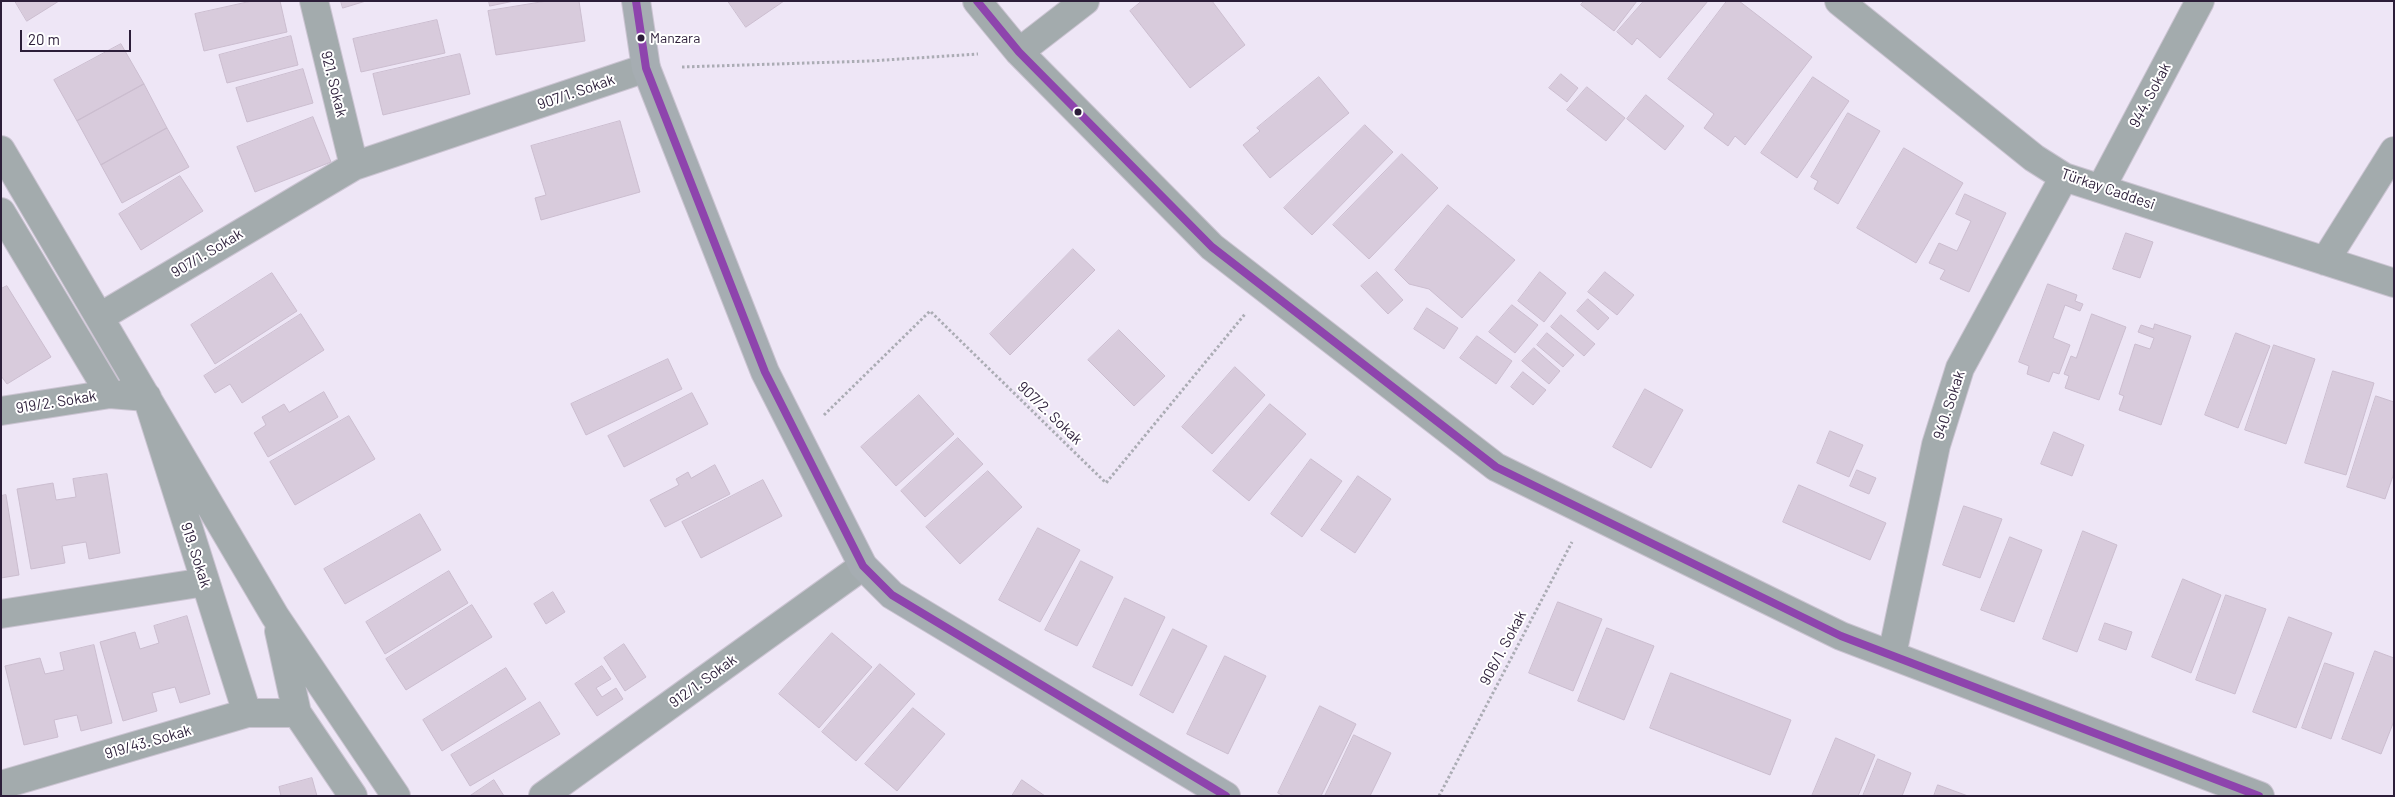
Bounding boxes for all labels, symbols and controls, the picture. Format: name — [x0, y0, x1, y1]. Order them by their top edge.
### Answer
scale bar — [22, 20, 134, 52]
text: 20 m — [28, 30, 60, 48]
place label: Manzara — [650, 30, 700, 46]
marker: Manzara — [636, 33, 646, 43]
street label: 921. Sokak — [317, 49, 351, 119]
street label: 944. Sokak — [2125, 59, 2175, 131]
street label: 907/1. Sokak — [535, 70, 617, 114]
unlabelled marker — [1073, 107, 1083, 117]
street label: Türkay Caddesi — [2059, 164, 2157, 214]
street label: 907/1. Sokak — [168, 225, 246, 281]
street label: 940. Sokak — [1929, 368, 1969, 442]
street label: 907/2. Sokak — [1014, 378, 1086, 448]
street label: 919/2. Sokak — [14, 387, 98, 417]
street label: 919. Sokak — [177, 520, 215, 590]
street label: 906/1. Sokak — [1476, 608, 1530, 688]
street label: 912/1. Sokak — [666, 651, 740, 711]
street label: 919/43. Sokak — [103, 721, 193, 763]

